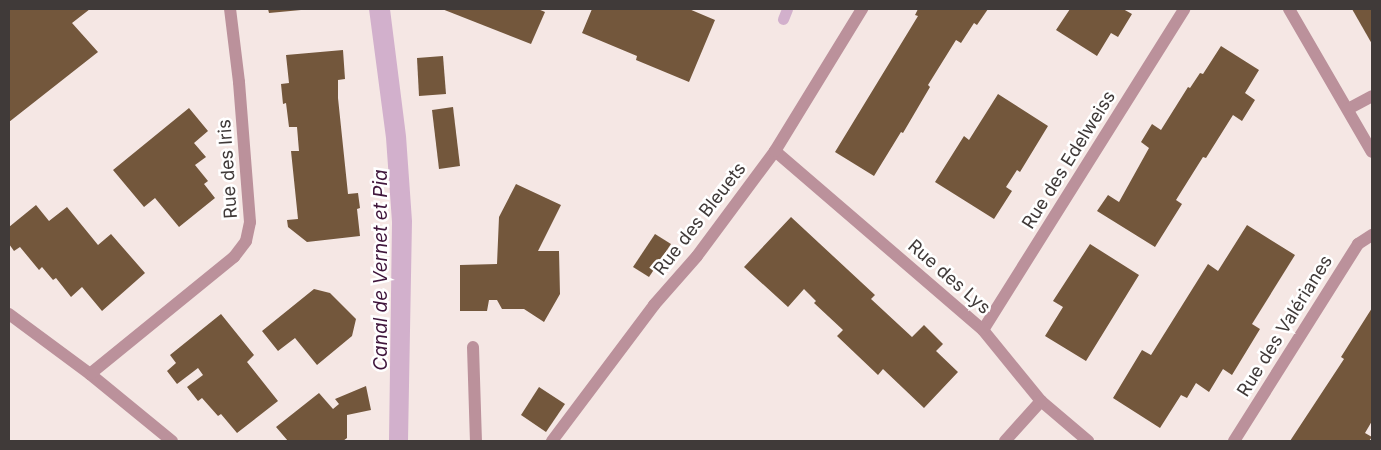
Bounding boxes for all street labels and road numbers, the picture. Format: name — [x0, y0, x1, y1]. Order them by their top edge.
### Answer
street label: Rue des Edelweiss — [1018, 87, 1120, 233]
street label: Rue des Iris — [214, 119, 242, 219]
street label: Rue des Bleuets — [649, 158, 751, 280]
street label: Rue des Lys — [903, 235, 995, 319]
street label: Rue des Valérianes — [1233, 251, 1337, 401]

